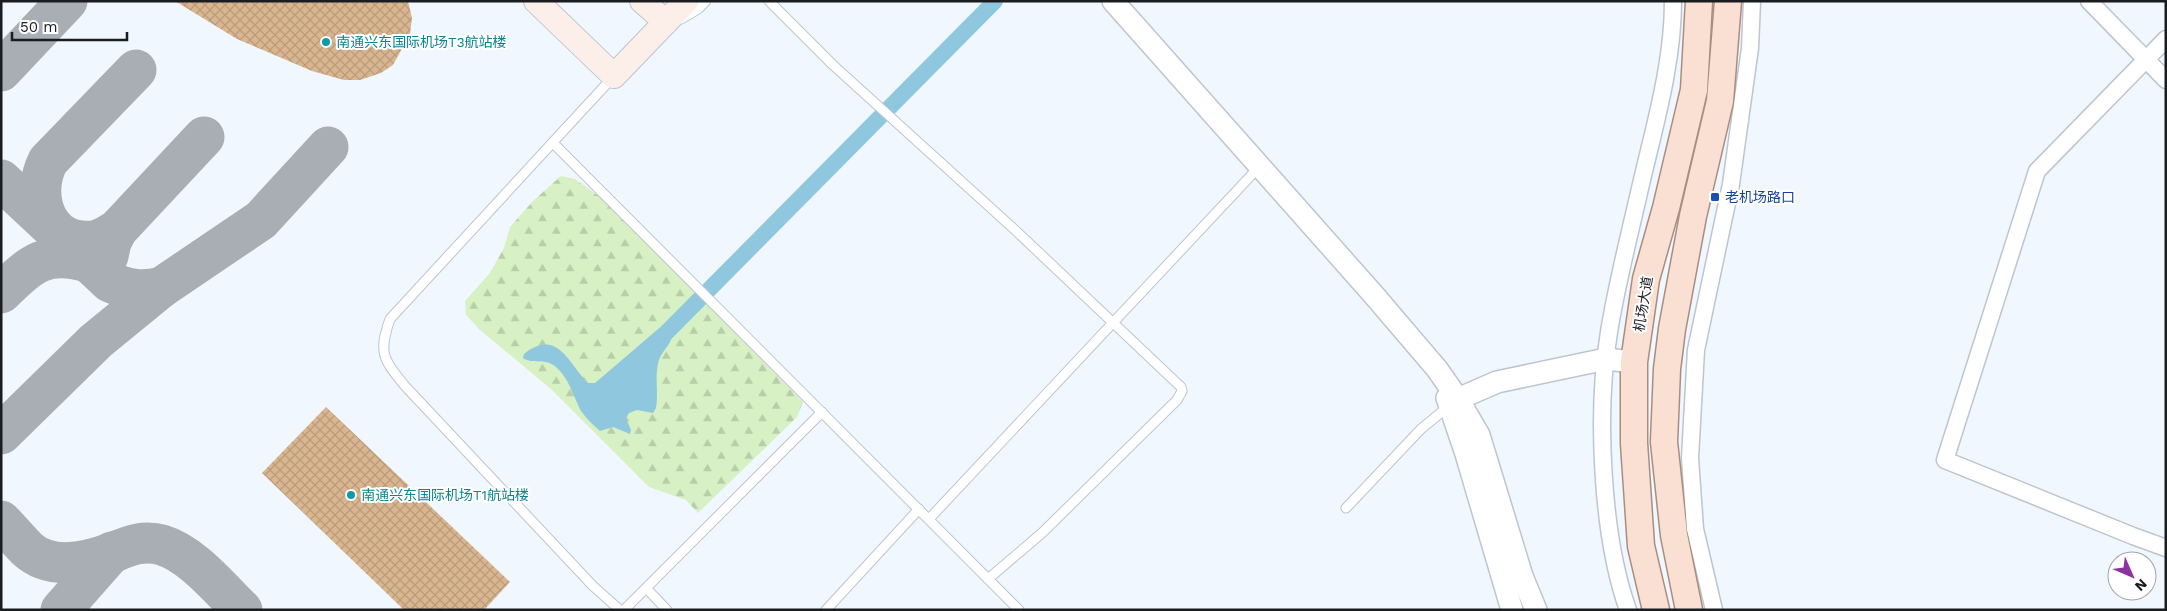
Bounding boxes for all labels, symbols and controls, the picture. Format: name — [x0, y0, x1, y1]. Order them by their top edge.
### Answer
scale bar — [12, 10, 128, 42]
text: 50 m — [20, 18, 57, 36]
place label: 南通兴东国际机场T3航站楼 — [336, 34, 507, 50]
marker: 南通兴东国际机场T3航站楼 — [320, 36, 332, 48]
place label: 老机场路口 — [1725, 189, 1795, 205]
marker: 老机场路口 — [1709, 191, 1721, 203]
street label: 机场大道 — [1631, 275, 1655, 333]
place label: 南通兴东国际机场T1航站楼 — [361, 487, 529, 503]
marker: 南通兴东国际机场T1航站楼 — [345, 489, 357, 501]
north arrow — [2107, 551, 2157, 601]
text: N — [2132, 576, 2151, 595]

